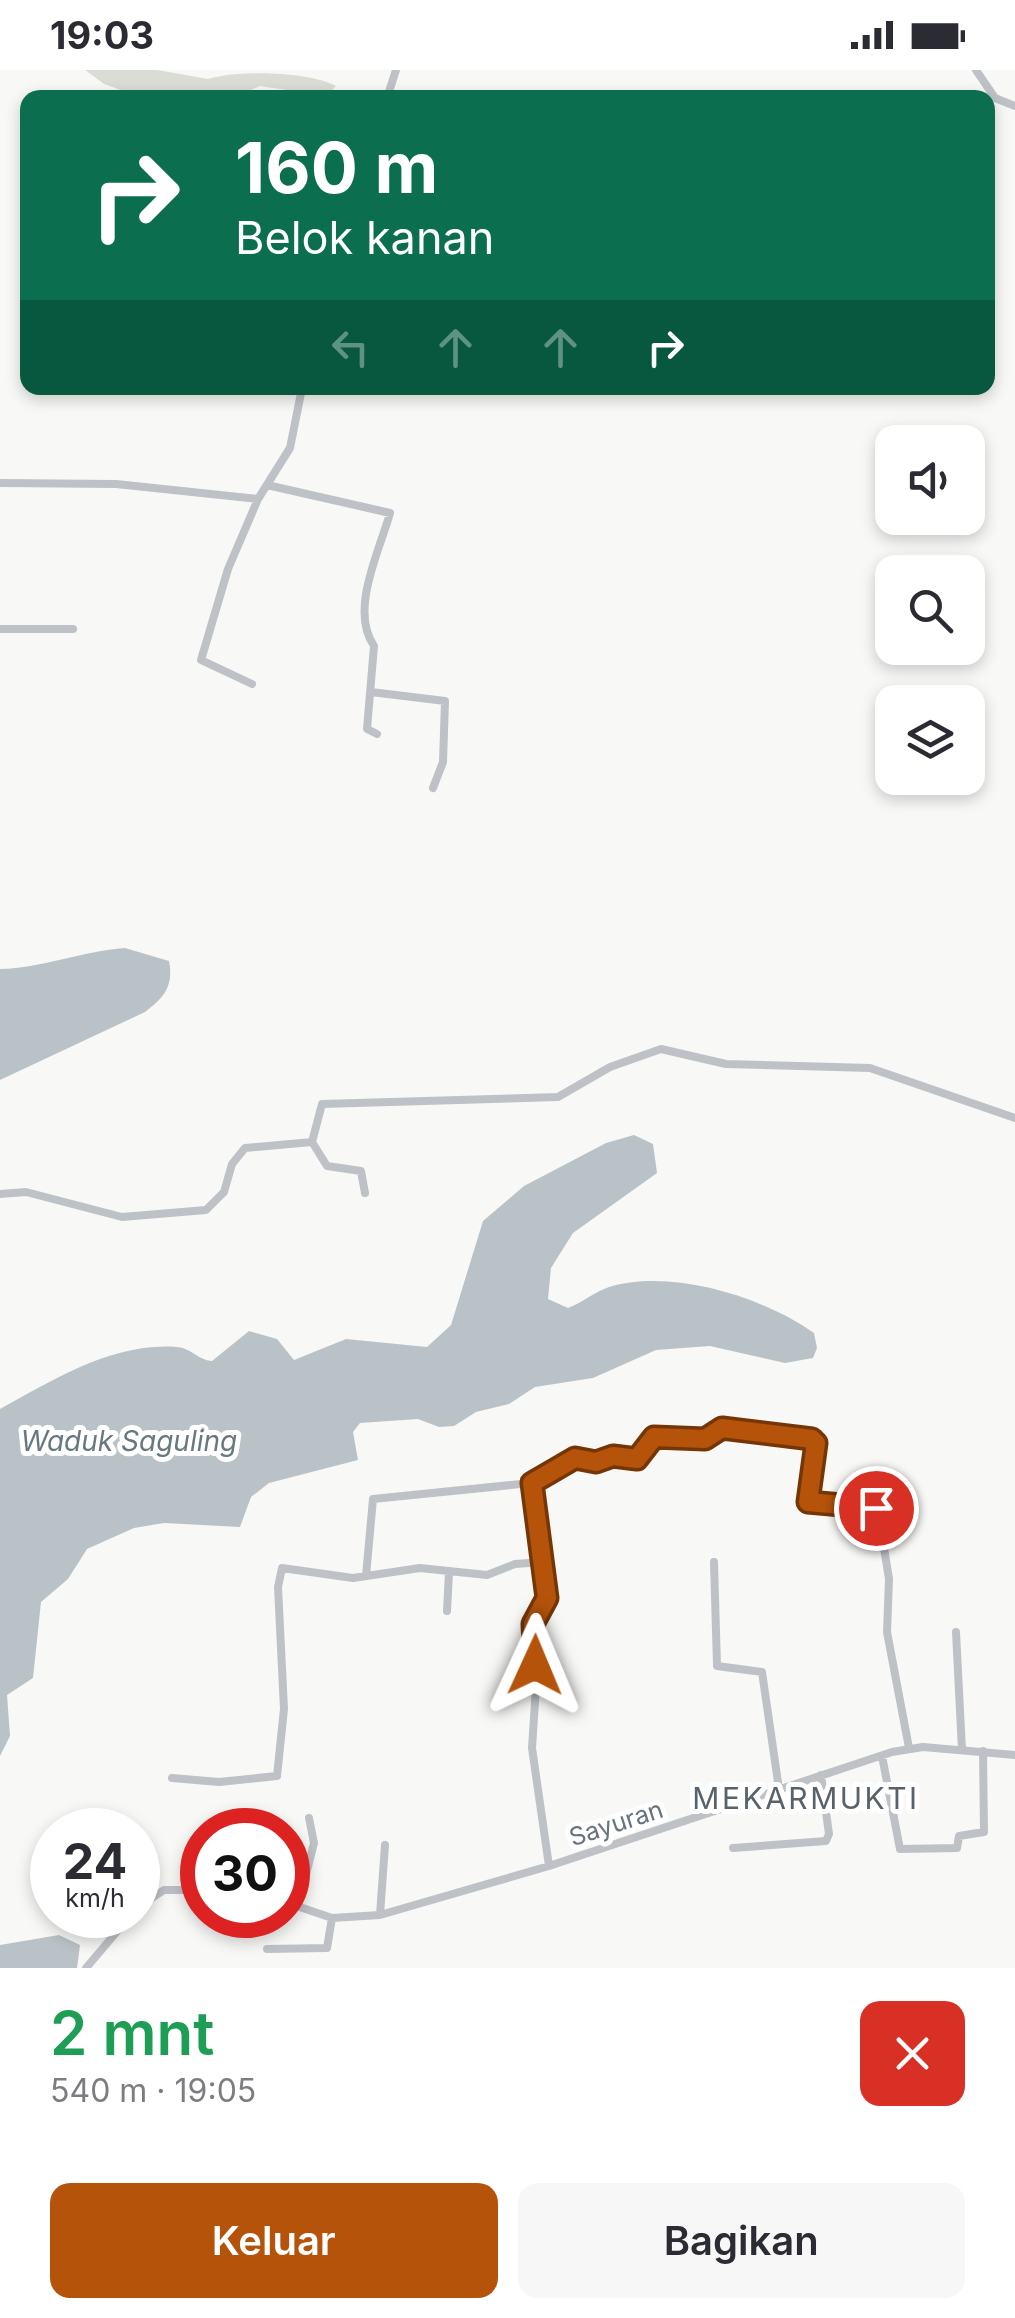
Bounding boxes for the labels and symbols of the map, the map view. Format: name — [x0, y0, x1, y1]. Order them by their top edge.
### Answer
water label: Waduk Saguling — [21, 1424, 237, 1458]
pin — [834, 1466, 919, 1551]
position arrow — [483, 1613, 587, 1717]
district label: MEKARMUKTI — [692, 1780, 920, 1816]
street label: Sayuran — [565, 1794, 667, 1852]
speed limit sign: 30 — [180, 1808, 310, 1938]

